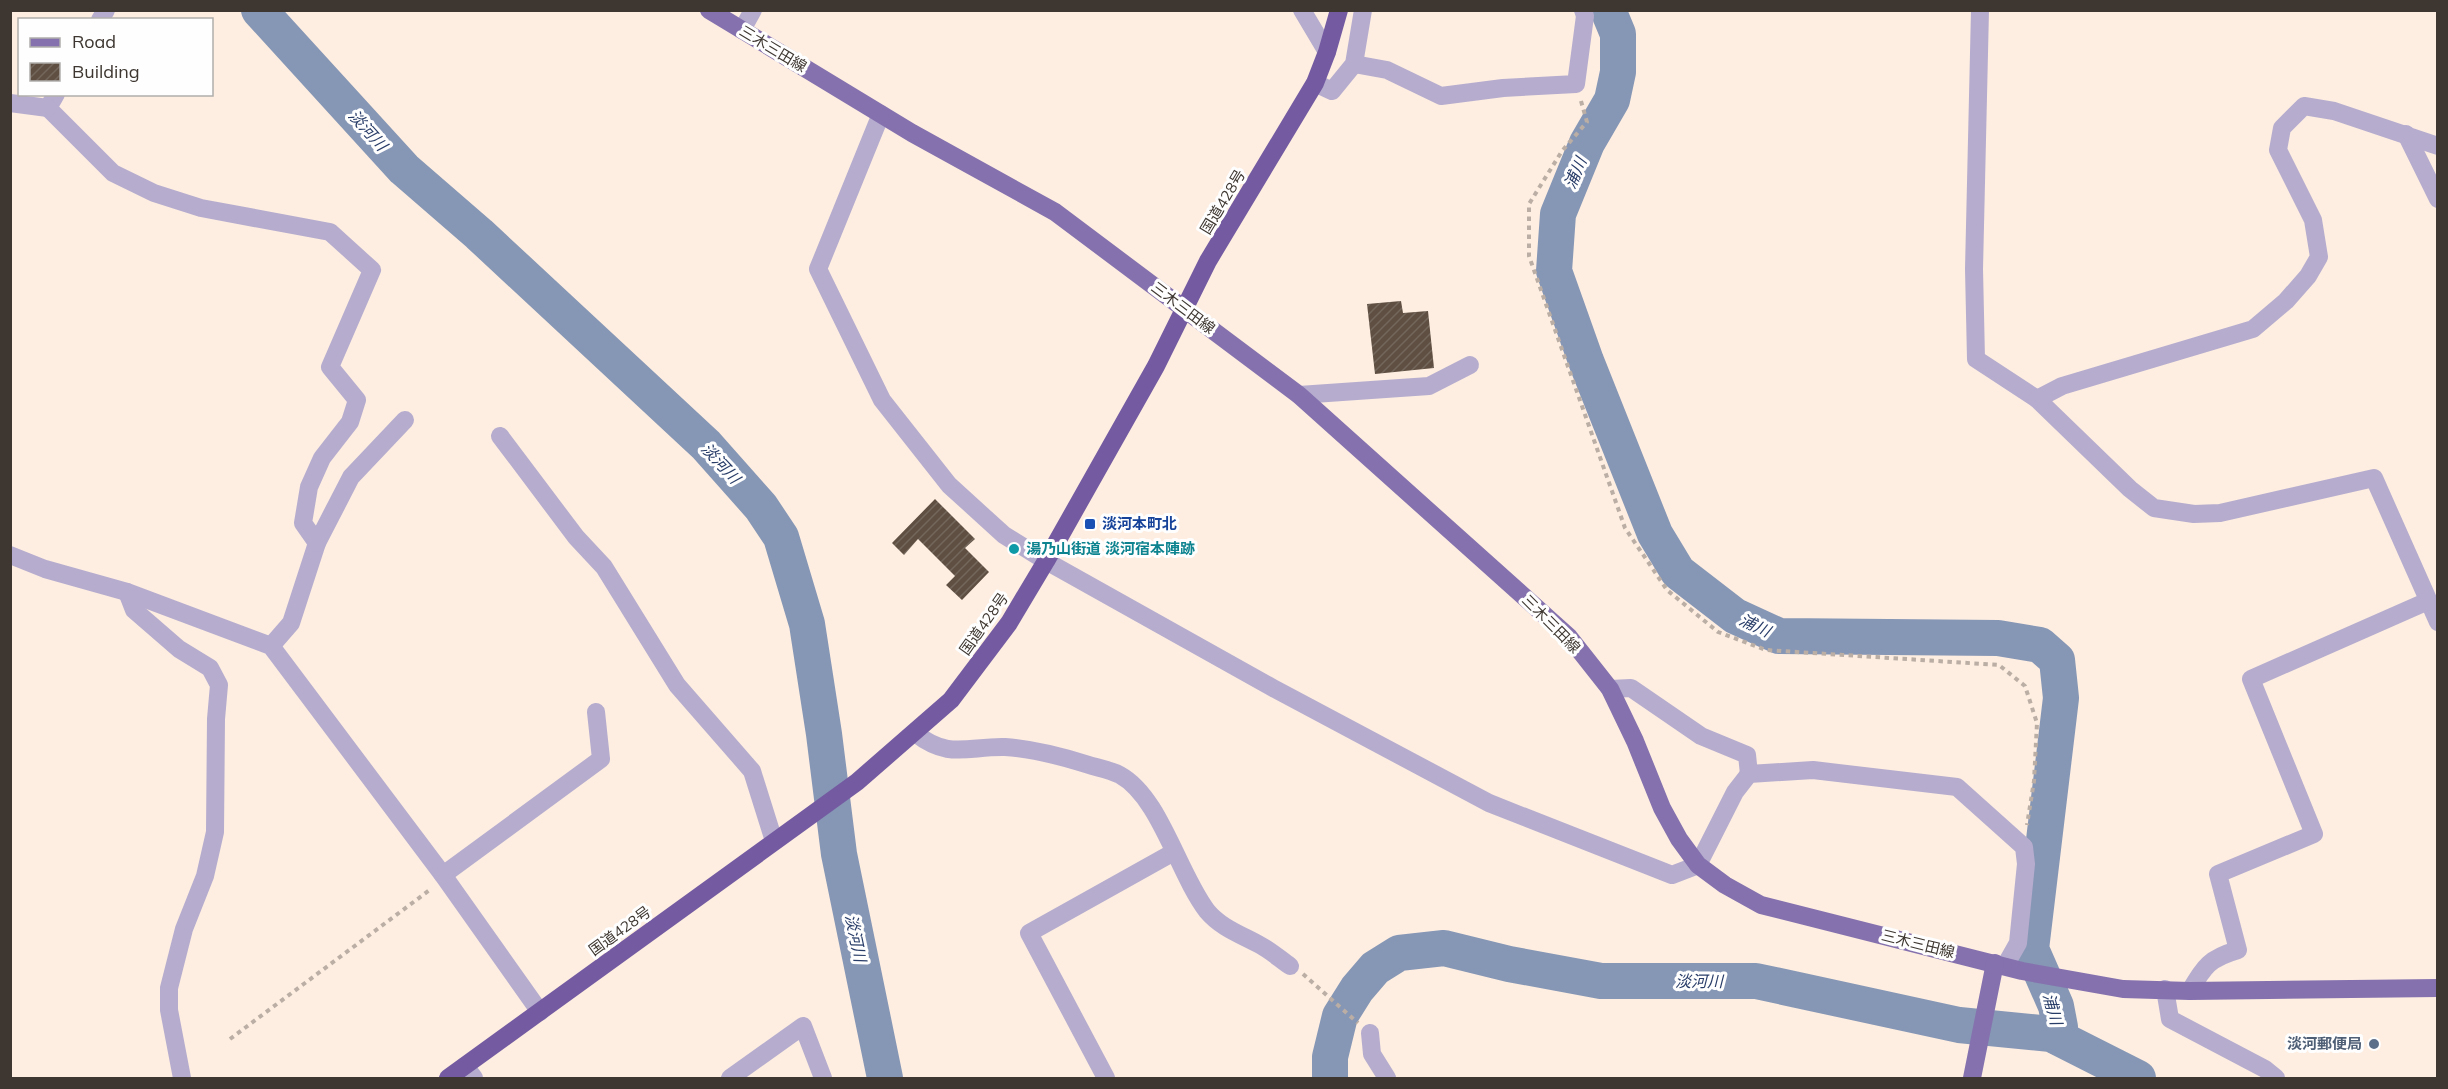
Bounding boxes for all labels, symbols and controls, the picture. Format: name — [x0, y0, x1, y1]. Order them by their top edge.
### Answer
legend — [18, 18, 213, 96]
street label: 三木三田線 — [736, 21, 810, 76]
text: Road — [72, 30, 116, 53]
text: Building — [72, 60, 140, 83]
water label: 淡河川 — [345, 105, 393, 156]
water label: 浦川 — [1560, 153, 1591, 192]
street label: 国道428号 — [1196, 166, 1249, 238]
street label: 三木三田線 — [1148, 277, 1219, 338]
water label: 淡河川 — [697, 439, 746, 489]
place label: 淡河本町北 — [1102, 514, 1177, 533]
marker: 淡河本町北 — [1083, 517, 1097, 531]
place label: 湯乃山街道 淡河宿本陣跡 — [1026, 539, 1195, 558]
marker: 湯乃山街道 淡河宿本陣跡 — [1007, 542, 1021, 556]
street label: 国道428号 — [955, 589, 1012, 659]
street label: 三木三田線 — [1518, 590, 1585, 657]
water label: 浦川 — [1736, 609, 1776, 642]
street label: 国道428号 — [585, 902, 654, 959]
water label: 淡河川 — [841, 912, 871, 966]
street label: 三木三田線 — [1879, 925, 1957, 962]
water label: 淡河川 — [1675, 971, 1725, 991]
water label: 浦川 — [2039, 991, 2067, 1029]
place label: 淡河郵便局 — [2287, 1034, 2362, 1053]
marker: 淡河郵便局 — [2367, 1037, 2381, 1051]

